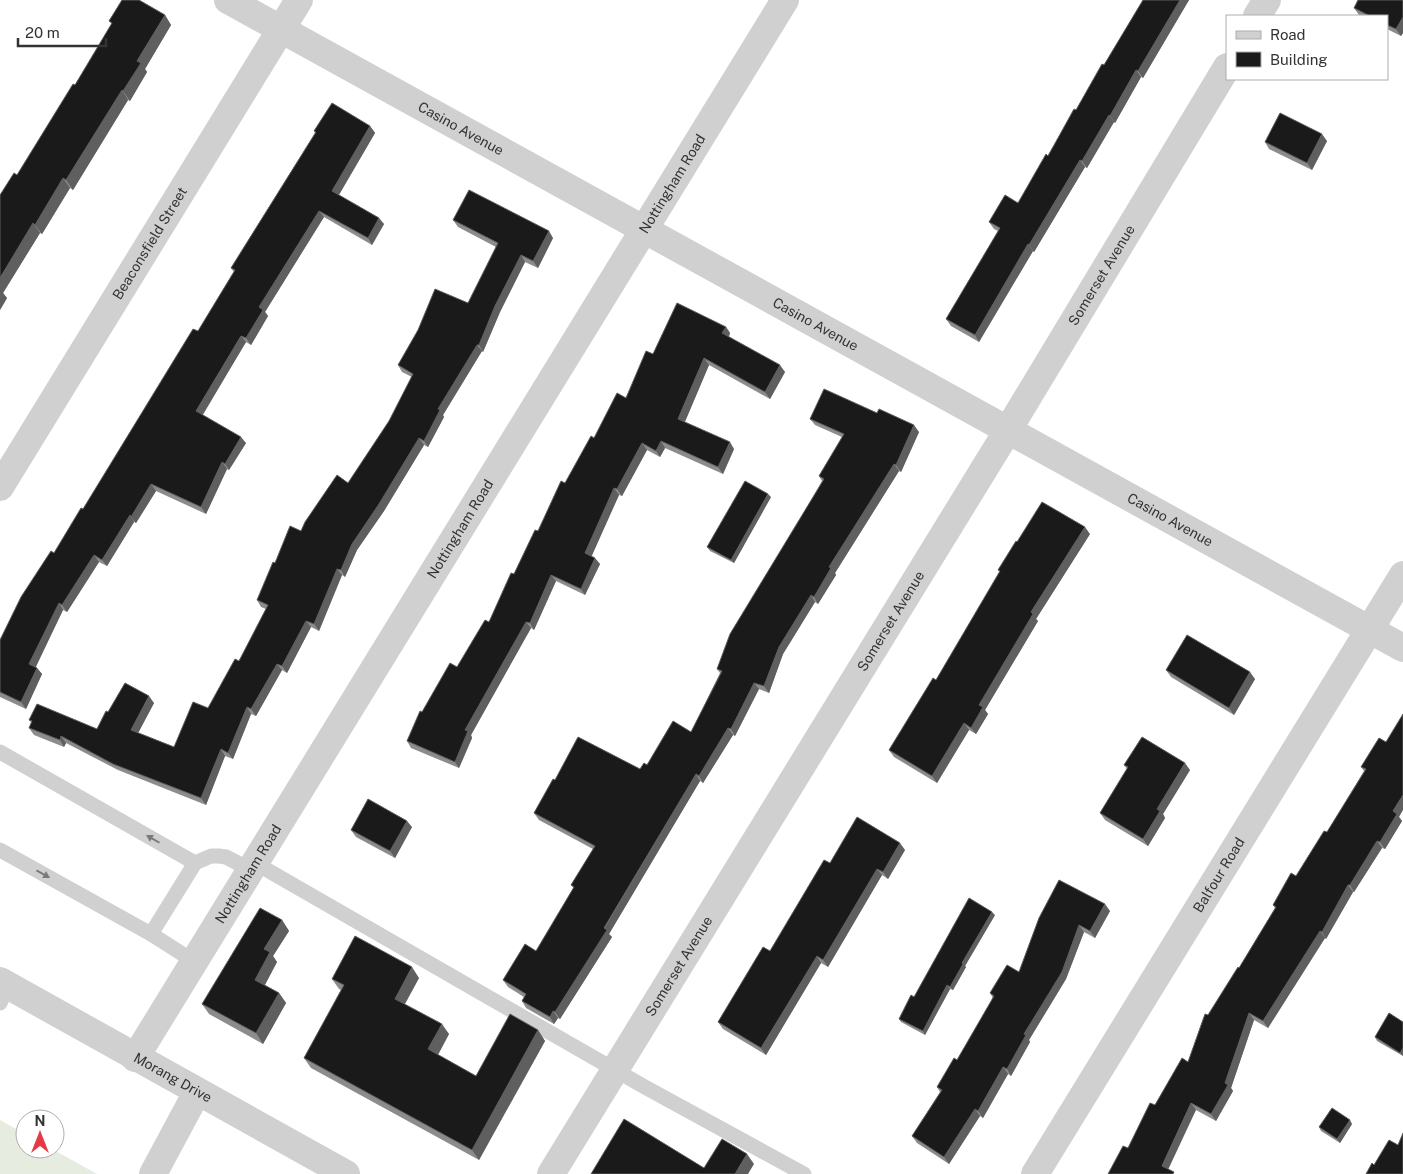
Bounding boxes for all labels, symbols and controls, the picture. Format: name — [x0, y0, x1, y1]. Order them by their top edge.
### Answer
scale bar — [18, 15, 105, 47]
legend — [1226, 15, 1388, 80]
text: 20 m — [25, 24, 60, 41]
text: Road — [1270, 26, 1306, 43]
text: Building — [1270, 51, 1328, 68]
street label: Casino Avenue — [415, 98, 507, 159]
street label: Nottingham Road — [636, 131, 709, 236]
street label: Beaconsfield Street — [109, 184, 190, 302]
street label: Somerset Avenue — [1065, 222, 1138, 328]
street label: Casino Avenue — [770, 294, 861, 354]
street label: Nottingham Road — [424, 476, 497, 581]
street label: Casino Avenue — [1125, 490, 1216, 550]
street label: Somerset Avenue — [854, 568, 927, 674]
street label: Nottingham Road — [212, 822, 285, 926]
one-way arrow — [145, 835, 160, 843]
street label: Balfour Road — [1190, 835, 1248, 915]
one-way arrow — [35, 870, 50, 878]
street label: Somerset Avenue — [642, 913, 716, 1019]
street label: Morang Drive — [131, 1049, 215, 1106]
north arrow — [15, 1109, 65, 1159]
text: N — [35, 1113, 45, 1129]

